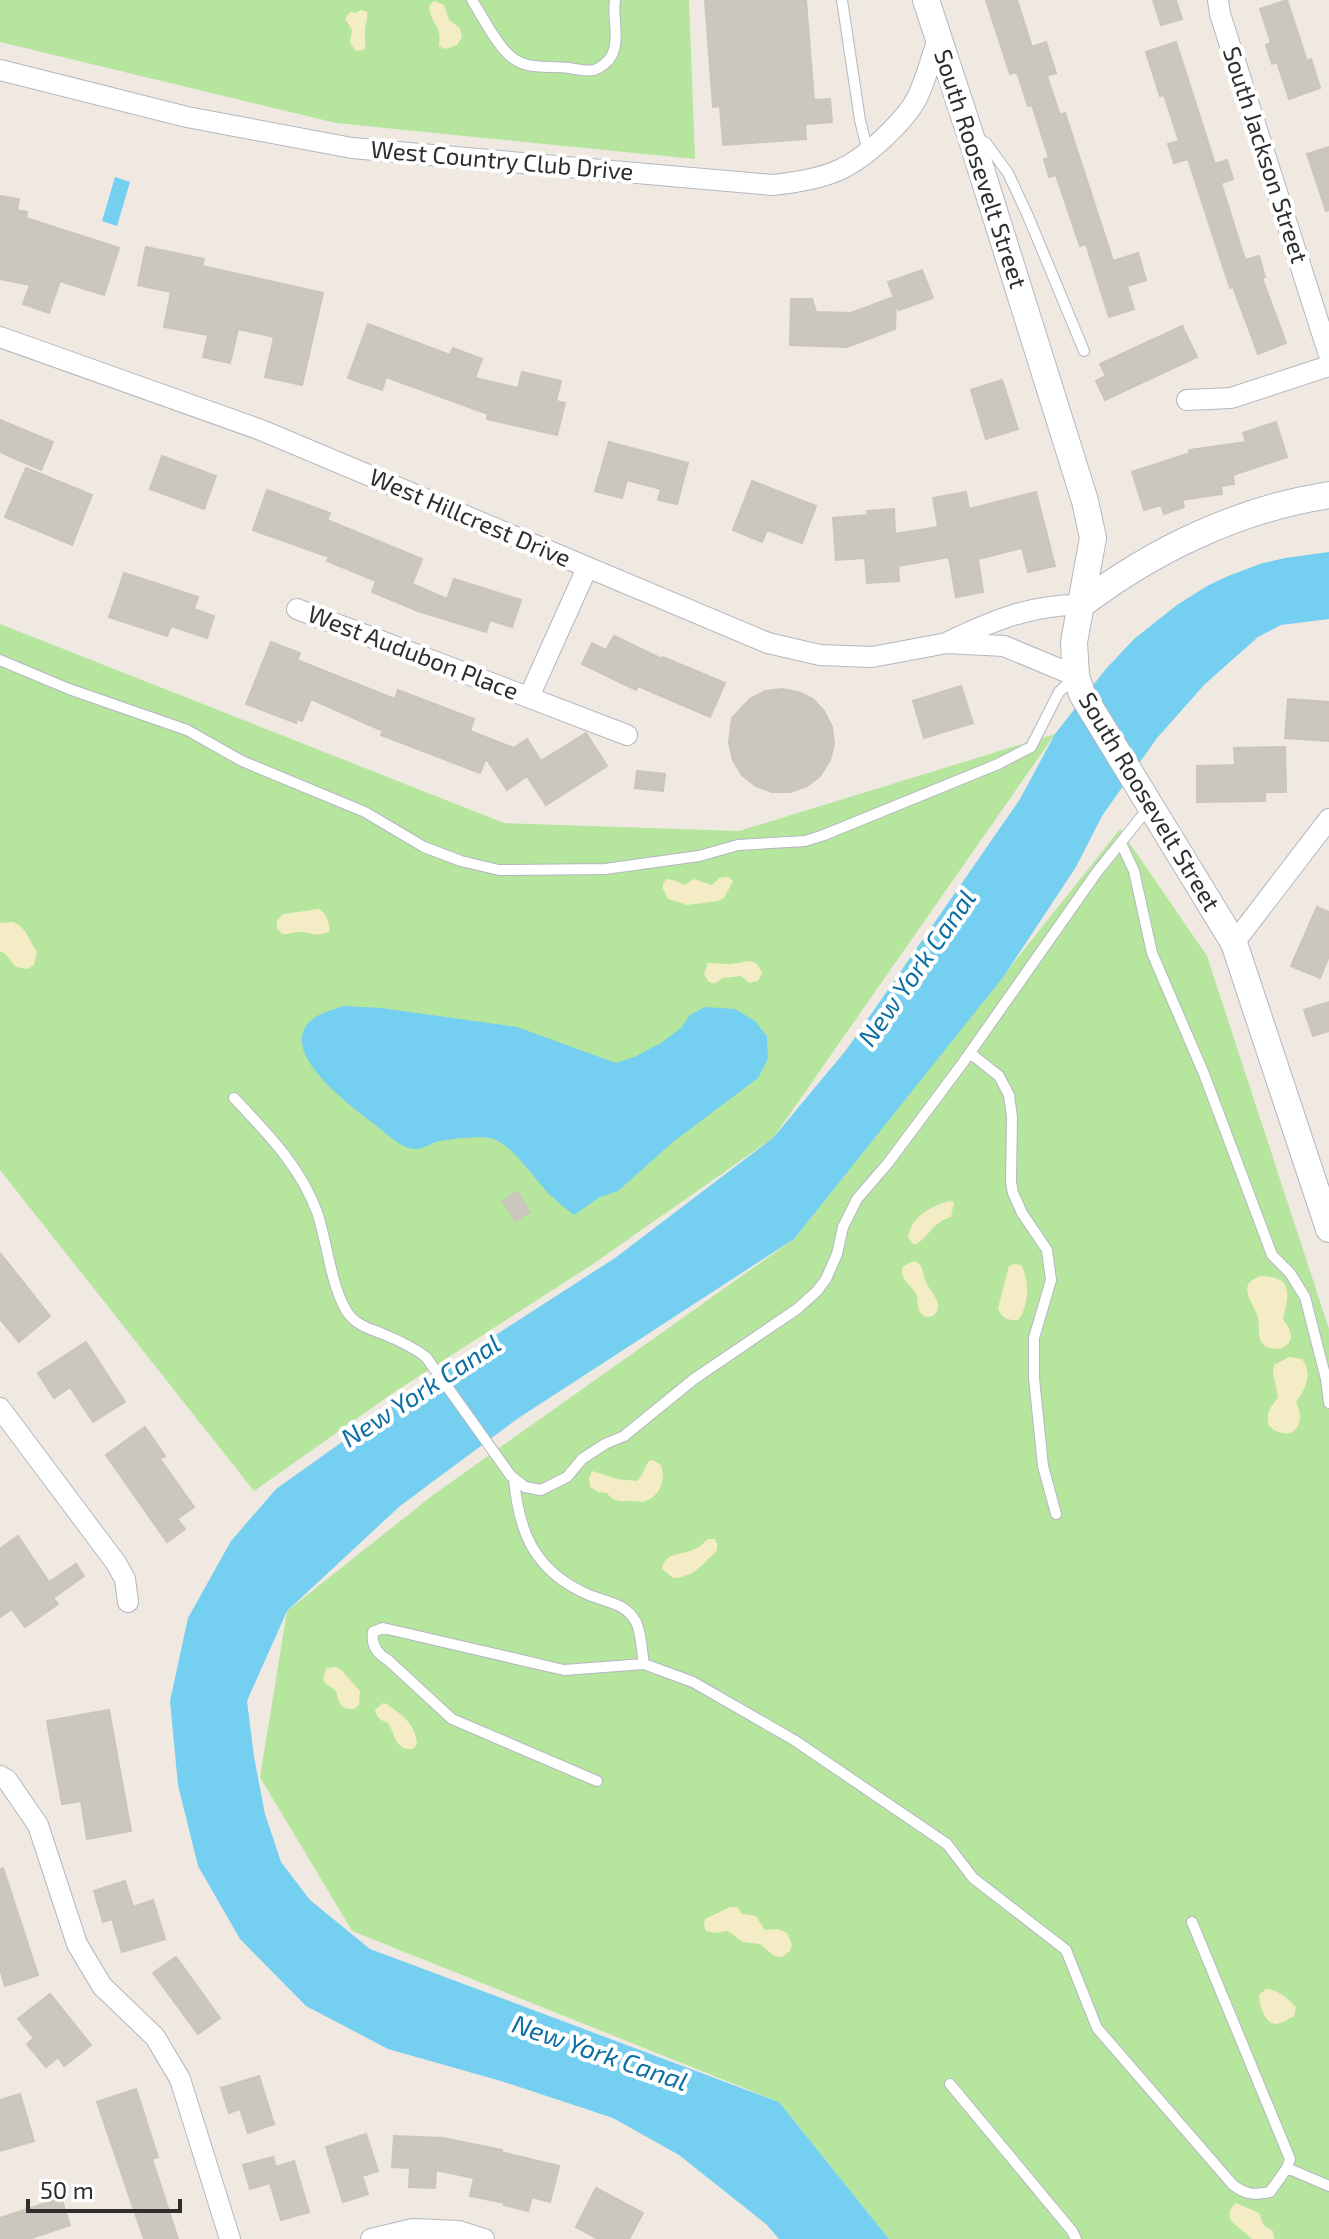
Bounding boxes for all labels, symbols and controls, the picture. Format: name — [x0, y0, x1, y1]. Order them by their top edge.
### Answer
street label: South Jackson Street — [1218, 43, 1315, 266]
street label: South Roosevelt Street — [929, 45, 1034, 292]
street label: West Country Club Drive — [370, 134, 635, 185]
street label: West Hillcrest Drive — [366, 461, 576, 572]
street label: West Audubon Place — [304, 598, 523, 705]
street label: South Roosevelt Street — [1074, 687, 1227, 916]
water label: New York Canal — [850, 883, 981, 1051]
water label: New York Canal — [335, 1327, 506, 1453]
water label: New York Canal — [509, 2007, 692, 2096]
scale bar — [28, 2163, 180, 2213]
text: 50 m — [40, 2175, 94, 2204]

